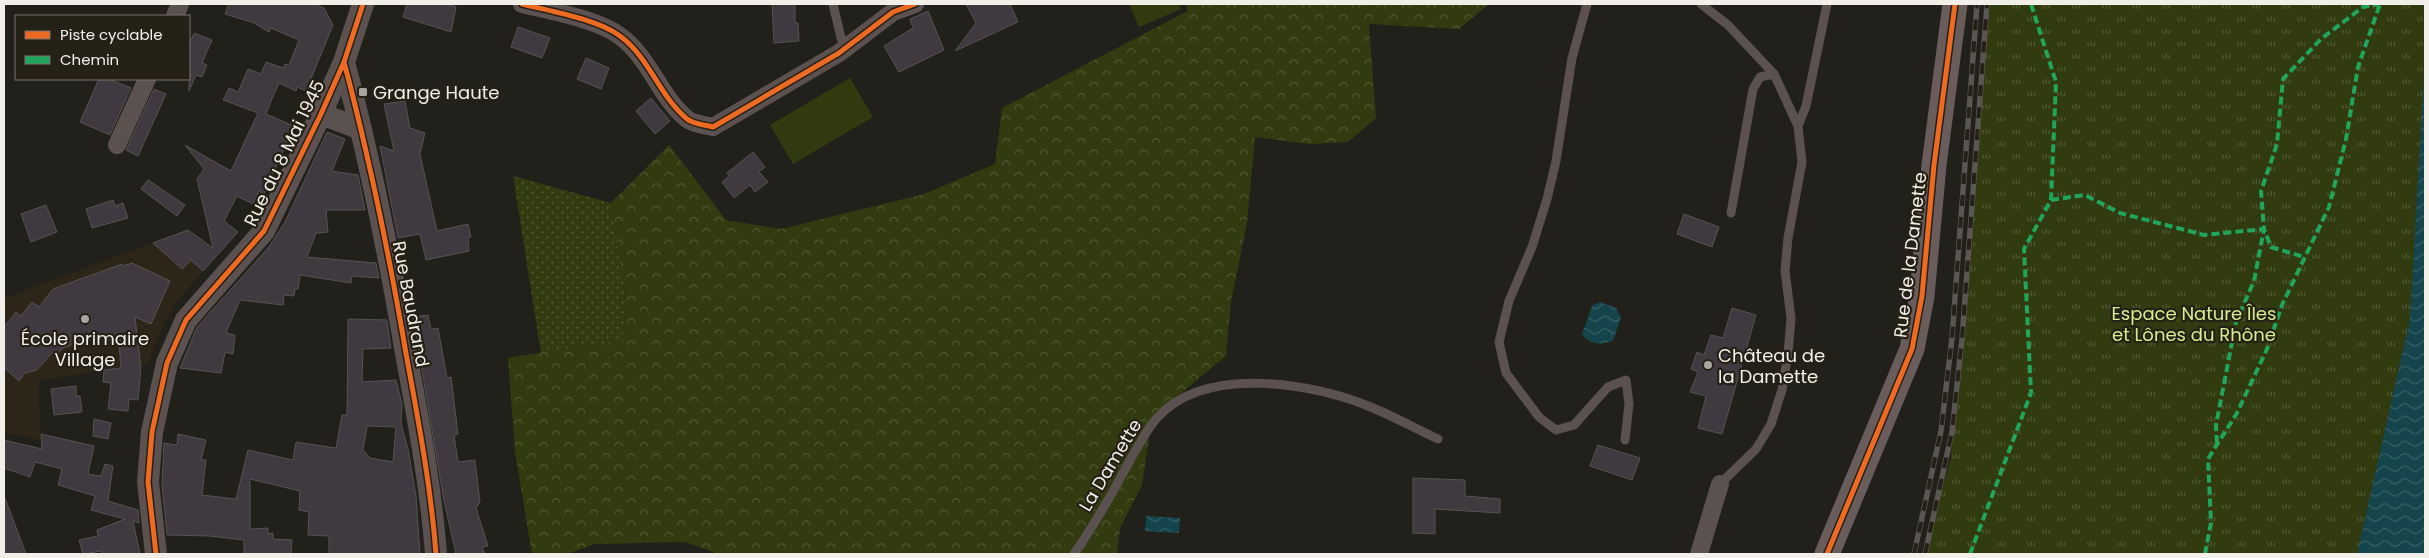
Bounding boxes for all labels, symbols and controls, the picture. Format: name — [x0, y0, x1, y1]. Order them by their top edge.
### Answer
legend — [15, 15, 190, 80]
text: Piste cyclable — [60, 24, 163, 45]
text: Chemin — [60, 49, 119, 70]
street label: Rue du 8 Mai 1945 — [238, 76, 330, 230]
place label: Grange Haute — [373, 80, 499, 105]
marker: Grange Haute — [357, 86, 369, 98]
street label: Rue de la Damette — [1887, 171, 1933, 339]
street label: Rue Baudrand — [387, 239, 435, 369]
park label: Espace Nature Îles et Lônes du Rhône — [2112, 301, 2276, 347]
marker: École primaire Village — [79, 313, 91, 325]
place label: École primaire Village — [21, 326, 149, 372]
place label: Château de la Damette — [1718, 343, 1825, 389]
marker: Château de la Damette — [1702, 359, 1714, 371]
street label: La Damette — [1073, 414, 1147, 516]

